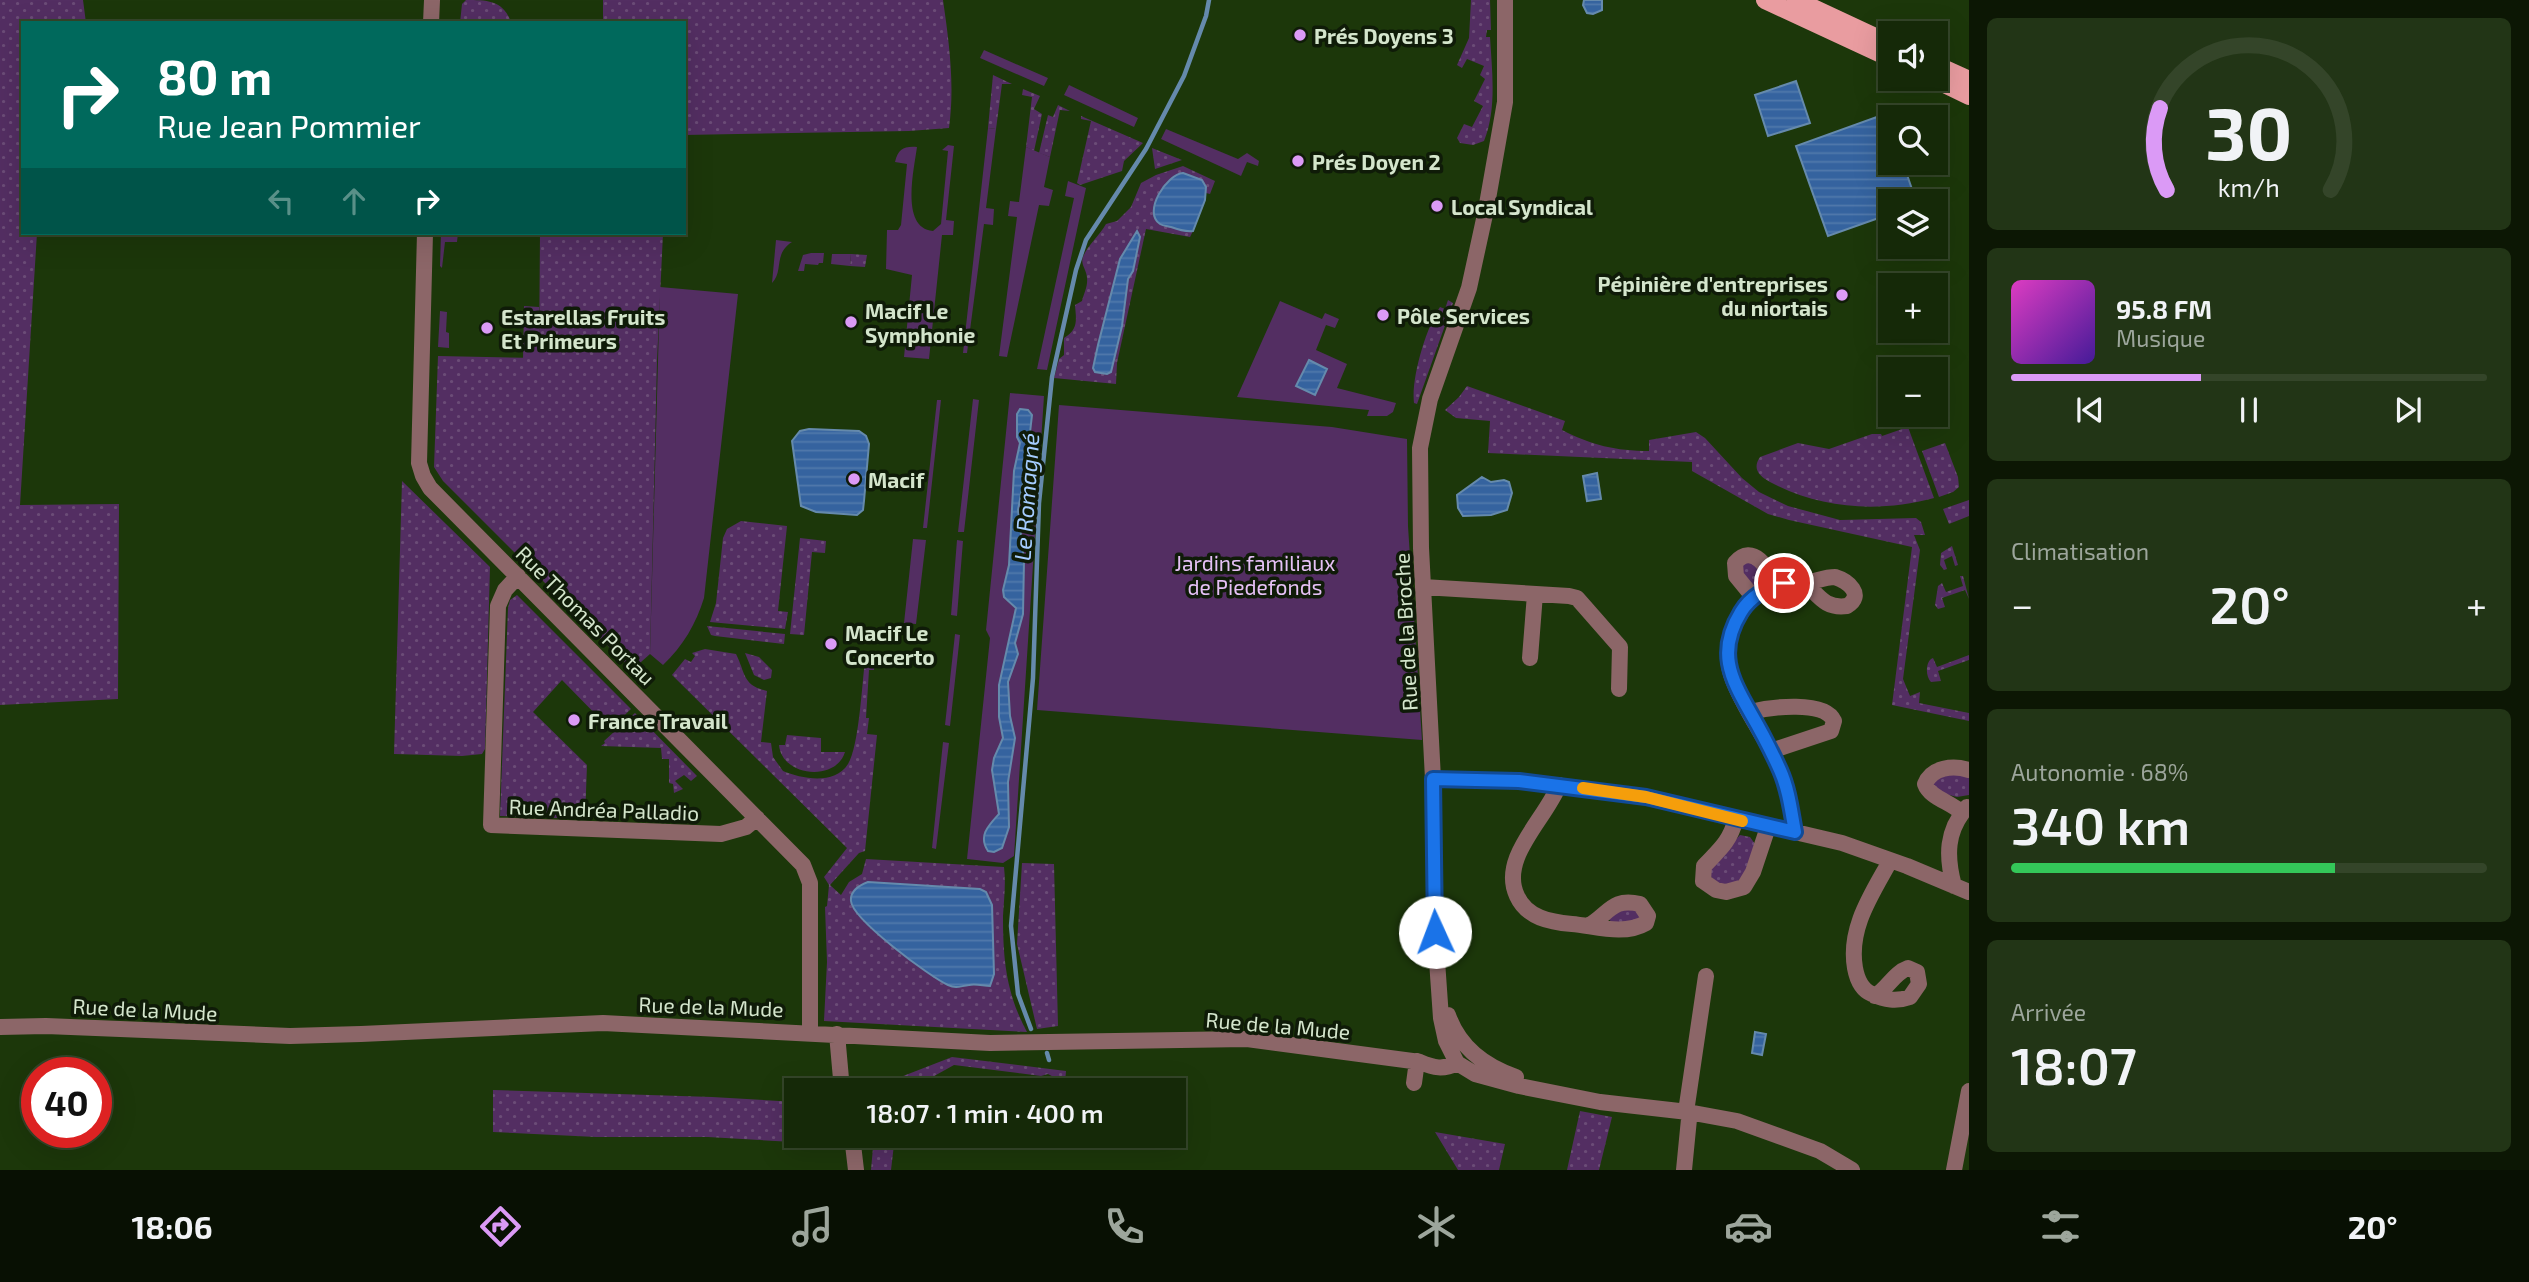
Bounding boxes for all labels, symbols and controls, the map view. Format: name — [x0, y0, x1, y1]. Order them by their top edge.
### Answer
map controls — [1878, 21, 1948, 427]
button: sound — [1878, 21, 1948, 91]
place label: Prés Doyens 3 — [1314, 23, 1454, 49]
marker: Prés Doyens 3 — [1292, 27, 1308, 43]
text: 80 m — [157, 46, 272, 105]
icon: right — [42, 49, 133, 140]
text: 30 — [2205, 88, 2293, 176]
button: search — [1878, 105, 1948, 175]
text: Rue Jean Pommier — [157, 106, 421, 144]
place label: Prés Doyen 2 — [1312, 149, 1441, 175]
marker: Prés Doyen 2 — [1290, 153, 1306, 169]
text: km/h — [2218, 172, 2280, 202]
icon: left — [262, 182, 300, 220]
icon: ahead — [335, 182, 373, 220]
icon: right — [408, 182, 446, 220]
button: layers — [1878, 189, 1948, 259]
place label: Local Syndical — [1451, 194, 1593, 220]
marker: Local Syndical — [1429, 198, 1445, 214]
place label: Pépinière d'entreprises du niortais — [1598, 271, 1828, 320]
button: + — [1878, 273, 1948, 343]
marker: Pépinière d'entreprises du niortais — [1834, 287, 1850, 303]
text: 95.8 FM — [2116, 293, 2212, 324]
place label: Macif Le Symphonie — [865, 298, 976, 348]
place label: Pôle Services — [1397, 303, 1530, 328]
place label: Estarellas Fruits Et Primeurs — [501, 304, 665, 353]
marker: Pôle Services — [1375, 307, 1391, 323]
marker: Macif Le Symphonie — [843, 314, 859, 330]
marker: Estarellas Fruits Et Primeurs — [479, 320, 495, 336]
text: Musique — [2116, 324, 2205, 352]
button: − — [1878, 357, 1948, 427]
icon: previous — [2071, 391, 2109, 429]
icon: pause — [2230, 391, 2268, 429]
icon: next — [2389, 391, 2427, 429]
water label: Le Romagné — [1008, 432, 1044, 562]
place label: Macif — [868, 467, 925, 492]
marker: Macif — [846, 471, 862, 487]
text: Climatisation — [2011, 537, 2149, 565]
street label: Rue Thomas Portau — [511, 540, 661, 690]
park label: Jardins familiaux de Piedefonds — [1175, 550, 1335, 599]
street label: Rue de la Broche — [1388, 552, 1422, 712]
pin — [1754, 553, 1814, 613]
icon: arrive — [1765, 564, 1803, 602]
text: 20° — [2209, 572, 2290, 634]
text: − — [2011, 581, 2033, 627]
text: + — [2466, 581, 2487, 627]
place label: Macif Le Concerto — [845, 620, 935, 669]
marker: Macif Le Concerto — [823, 636, 839, 652]
place label: France Travail — [588, 708, 728, 733]
marker: France Travail — [566, 712, 582, 728]
text: Autonomie · 68% — [2011, 758, 2188, 786]
street label: Rue Andréa Palladio — [508, 793, 700, 825]
text: 340 km — [2011, 793, 2190, 855]
position arrow — [1398, 895, 1472, 969]
street label: Rue de la Mude — [638, 991, 784, 1021]
street label: Rue de la Mude — [72, 993, 218, 1025]
text: Arrivée — [2011, 998, 2086, 1026]
street label: Rue de la Mude — [1205, 1006, 1351, 1044]
text: 18:07 — [2011, 1033, 2137, 1095]
speed limit sign: 40 — [21, 1057, 112, 1148]
text: 18:07 · 1 min · 400 m — [866, 1097, 1104, 1128]
icon: directions — [476, 1202, 525, 1251]
icon: music — [788, 1202, 837, 1251]
icon: phone — [1100, 1202, 1149, 1251]
icon: climate — [1412, 1202, 1461, 1251]
icon: car — [1724, 1202, 1773, 1251]
icon: filters — [2036, 1202, 2085, 1251]
text: 18:06 — [132, 1207, 213, 1245]
text: 20° — [2348, 1207, 2397, 1245]

